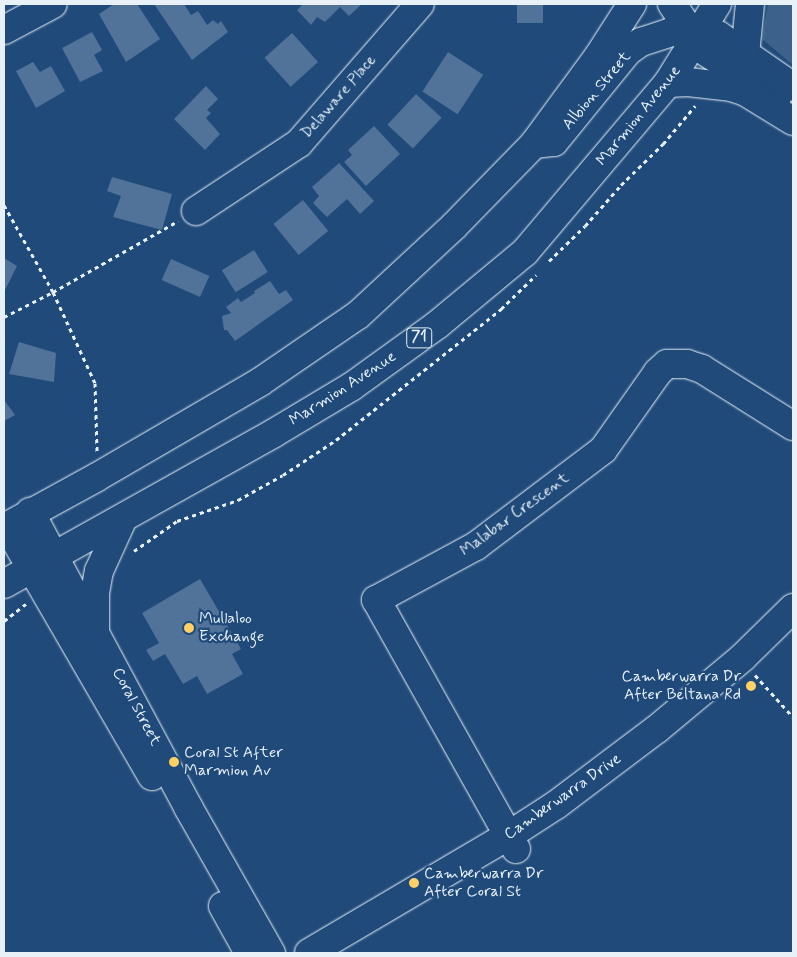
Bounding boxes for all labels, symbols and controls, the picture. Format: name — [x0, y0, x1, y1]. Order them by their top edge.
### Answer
street label: Albion Street — [559, 48, 635, 134]
street label: Delaware Place — [297, 51, 381, 143]
street label: Marmion Avenue — [594, 64, 684, 168]
road number: 71 — [405, 326, 433, 350]
street label: Marmion Avenue — [288, 349, 398, 429]
street label: Malabar Crescent — [459, 471, 571, 559]
place label: Mullaloo Exchange — [199, 609, 264, 647]
marker: Mullaloo Exchange — [183, 622, 195, 634]
street label: Coral Street — [107, 665, 165, 749]
place label: Camberwarra Dr After Beltana Rd — [622, 667, 741, 705]
marker: Camberwarra Dr After Beltana Rd — [745, 680, 757, 692]
place label: Coral St After Marmion Av — [184, 743, 281, 781]
street label: Camberwarra Drive — [501, 750, 625, 844]
marker: Coral St After Marmion Av — [168, 756, 180, 768]
place label: Camberwarra Dr After Coral St — [424, 864, 543, 902]
marker: Camberwarra Dr After Coral St — [408, 877, 420, 889]

